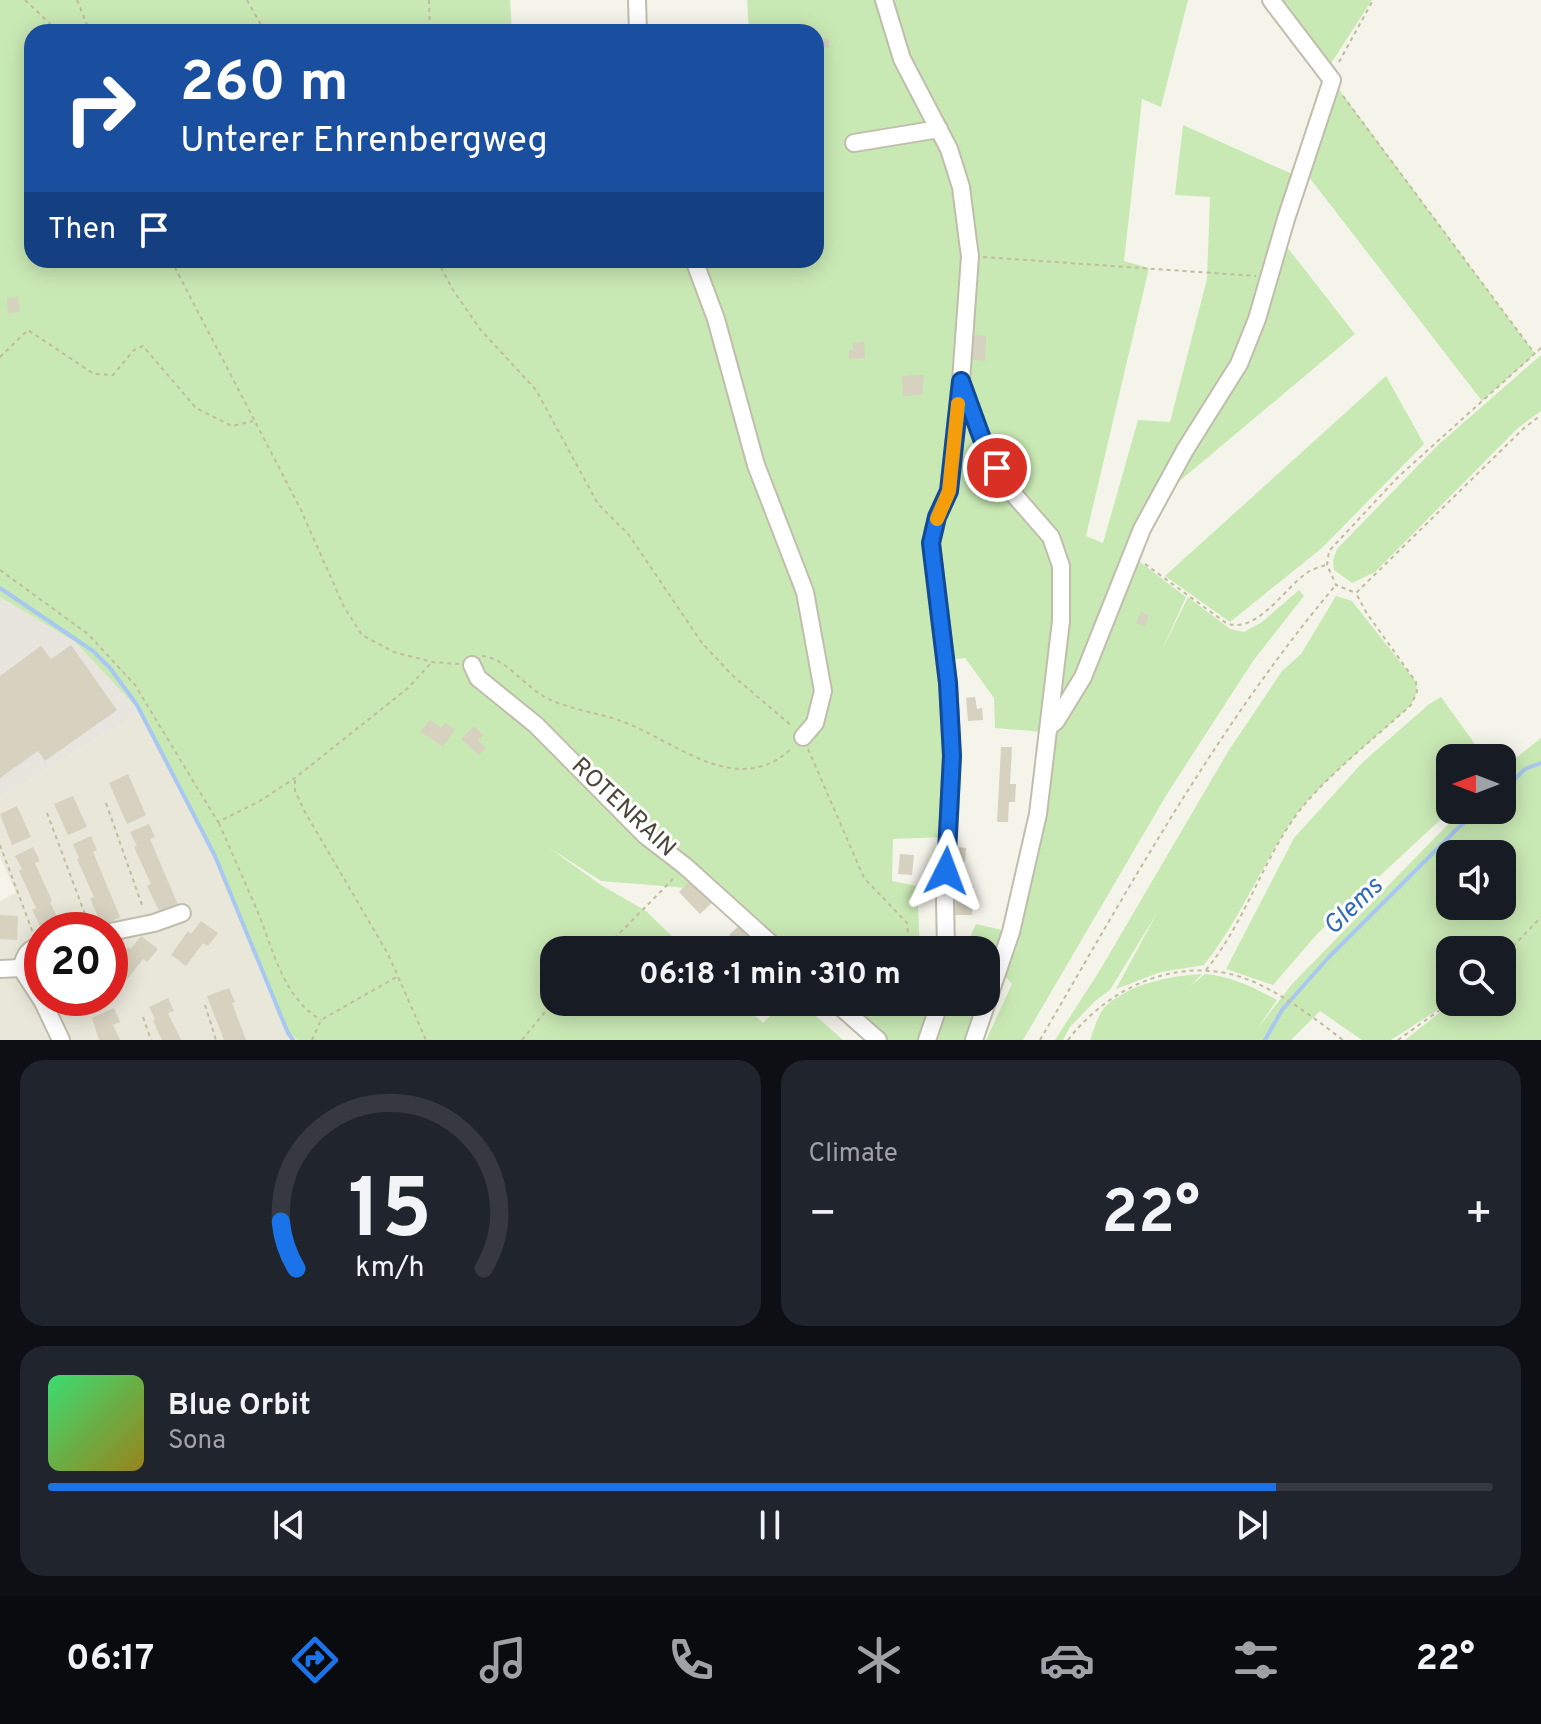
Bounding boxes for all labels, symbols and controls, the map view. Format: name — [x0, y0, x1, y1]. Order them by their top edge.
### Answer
text: 260 m — [180, 50, 349, 120]
icon: right — [48, 56, 152, 160]
text: Unterer Ehrenbergweg — [180, 119, 548, 165]
icon: arrive — [132, 208, 176, 252]
text: Then — [48, 212, 116, 249]
pin — [963, 434, 1031, 502]
icon: arrive — [975, 446, 1019, 490]
north arrow — [1436, 744, 1516, 824]
map controls — [1436, 744, 1516, 1016]
street label: ROTENRAIN — [564, 752, 682, 864]
position arrow — [904, 829, 988, 913]
button: sound — [1436, 840, 1516, 920]
water label: Glems — [1317, 870, 1392, 943]
speed limit sign: 20 — [24, 912, 128, 1016]
button: search — [1436, 936, 1516, 1016]
text: 06:18 · 1 min · 310 m — [639, 957, 901, 994]
text: Climate — [809, 1138, 898, 1171]
text: 15 — [348, 1162, 432, 1267]
text: 22° — [1102, 1178, 1200, 1254]
text: − — [809, 1188, 837, 1244]
text: + — [1465, 1188, 1493, 1244]
text: km/h — [356, 1251, 425, 1287]
text: Blue Orbit — [168, 1388, 311, 1425]
text: Sona — [168, 1425, 226, 1458]
icon: previous — [267, 1503, 311, 1547]
icon: pause — [748, 1503, 792, 1547]
icon: next — [1230, 1503, 1274, 1547]
icon: directions — [287, 1632, 343, 1688]
icon: music — [475, 1632, 531, 1688]
icon: phone — [663, 1632, 719, 1688]
icon: climate — [851, 1632, 907, 1688]
icon: car — [1039, 1632, 1095, 1688]
icon: filters — [1228, 1632, 1284, 1688]
text: 06:17 — [66, 1637, 154, 1683]
text: 22° — [1416, 1637, 1475, 1683]

